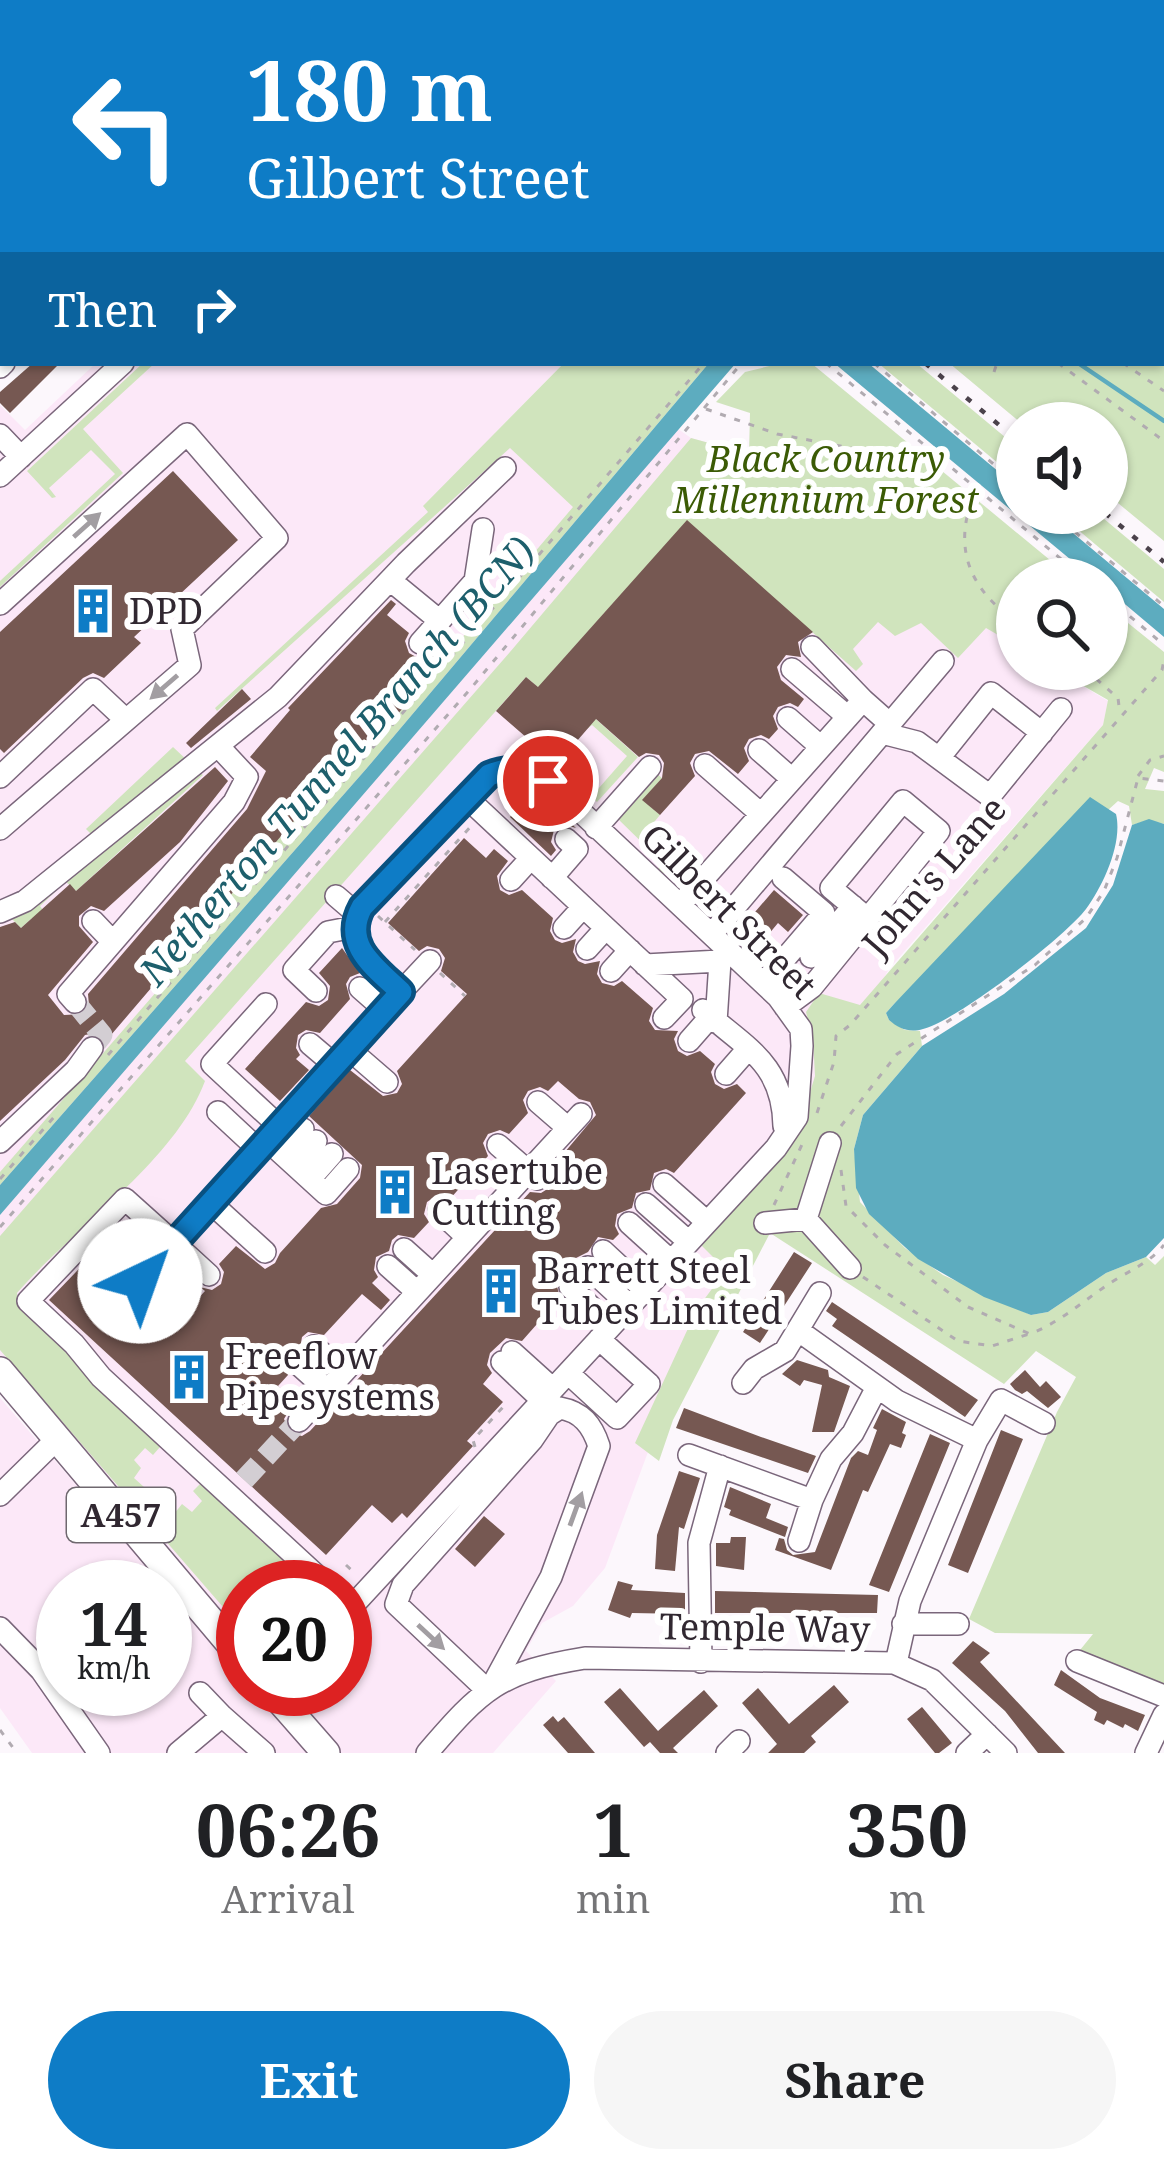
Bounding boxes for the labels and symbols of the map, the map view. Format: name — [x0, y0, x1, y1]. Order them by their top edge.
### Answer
park label: Black Country Millennium Forest — [672, 434, 980, 524]
one-way arrow — [72, 512, 101, 539]
water label: Netherton Tunnel Branch (BCN) — [126, 525, 545, 996]
building icon: DPD — [68, 586, 118, 636]
place label: DPD — [129, 586, 203, 635]
one-way arrow — [149, 673, 179, 700]
pin — [497, 730, 599, 832]
street label: John's Lane — [850, 785, 1017, 967]
street label: Gilbert Street — [631, 812, 828, 1009]
place label: Lasertube Cutting — [431, 1146, 603, 1236]
building icon: Lasertube Cutting — [370, 1167, 420, 1217]
position arrow — [77, 1218, 203, 1344]
place label: Barrett Steel Tubes Limited — [537, 1245, 782, 1335]
building icon: Barrett Steel Tubes Limited — [476, 1266, 526, 1316]
place label: Freeflow Pipesystems — [225, 1331, 435, 1421]
building icon: Freeflow Pipesystems — [164, 1352, 214, 1402]
road number: A457 — [67, 1488, 175, 1542]
one-way arrow — [568, 1491, 587, 1527]
speed limit sign: 20 — [216, 1560, 372, 1716]
street label: Temple Way — [659, 1601, 871, 1654]
one-way arrow — [416, 1623, 445, 1650]

